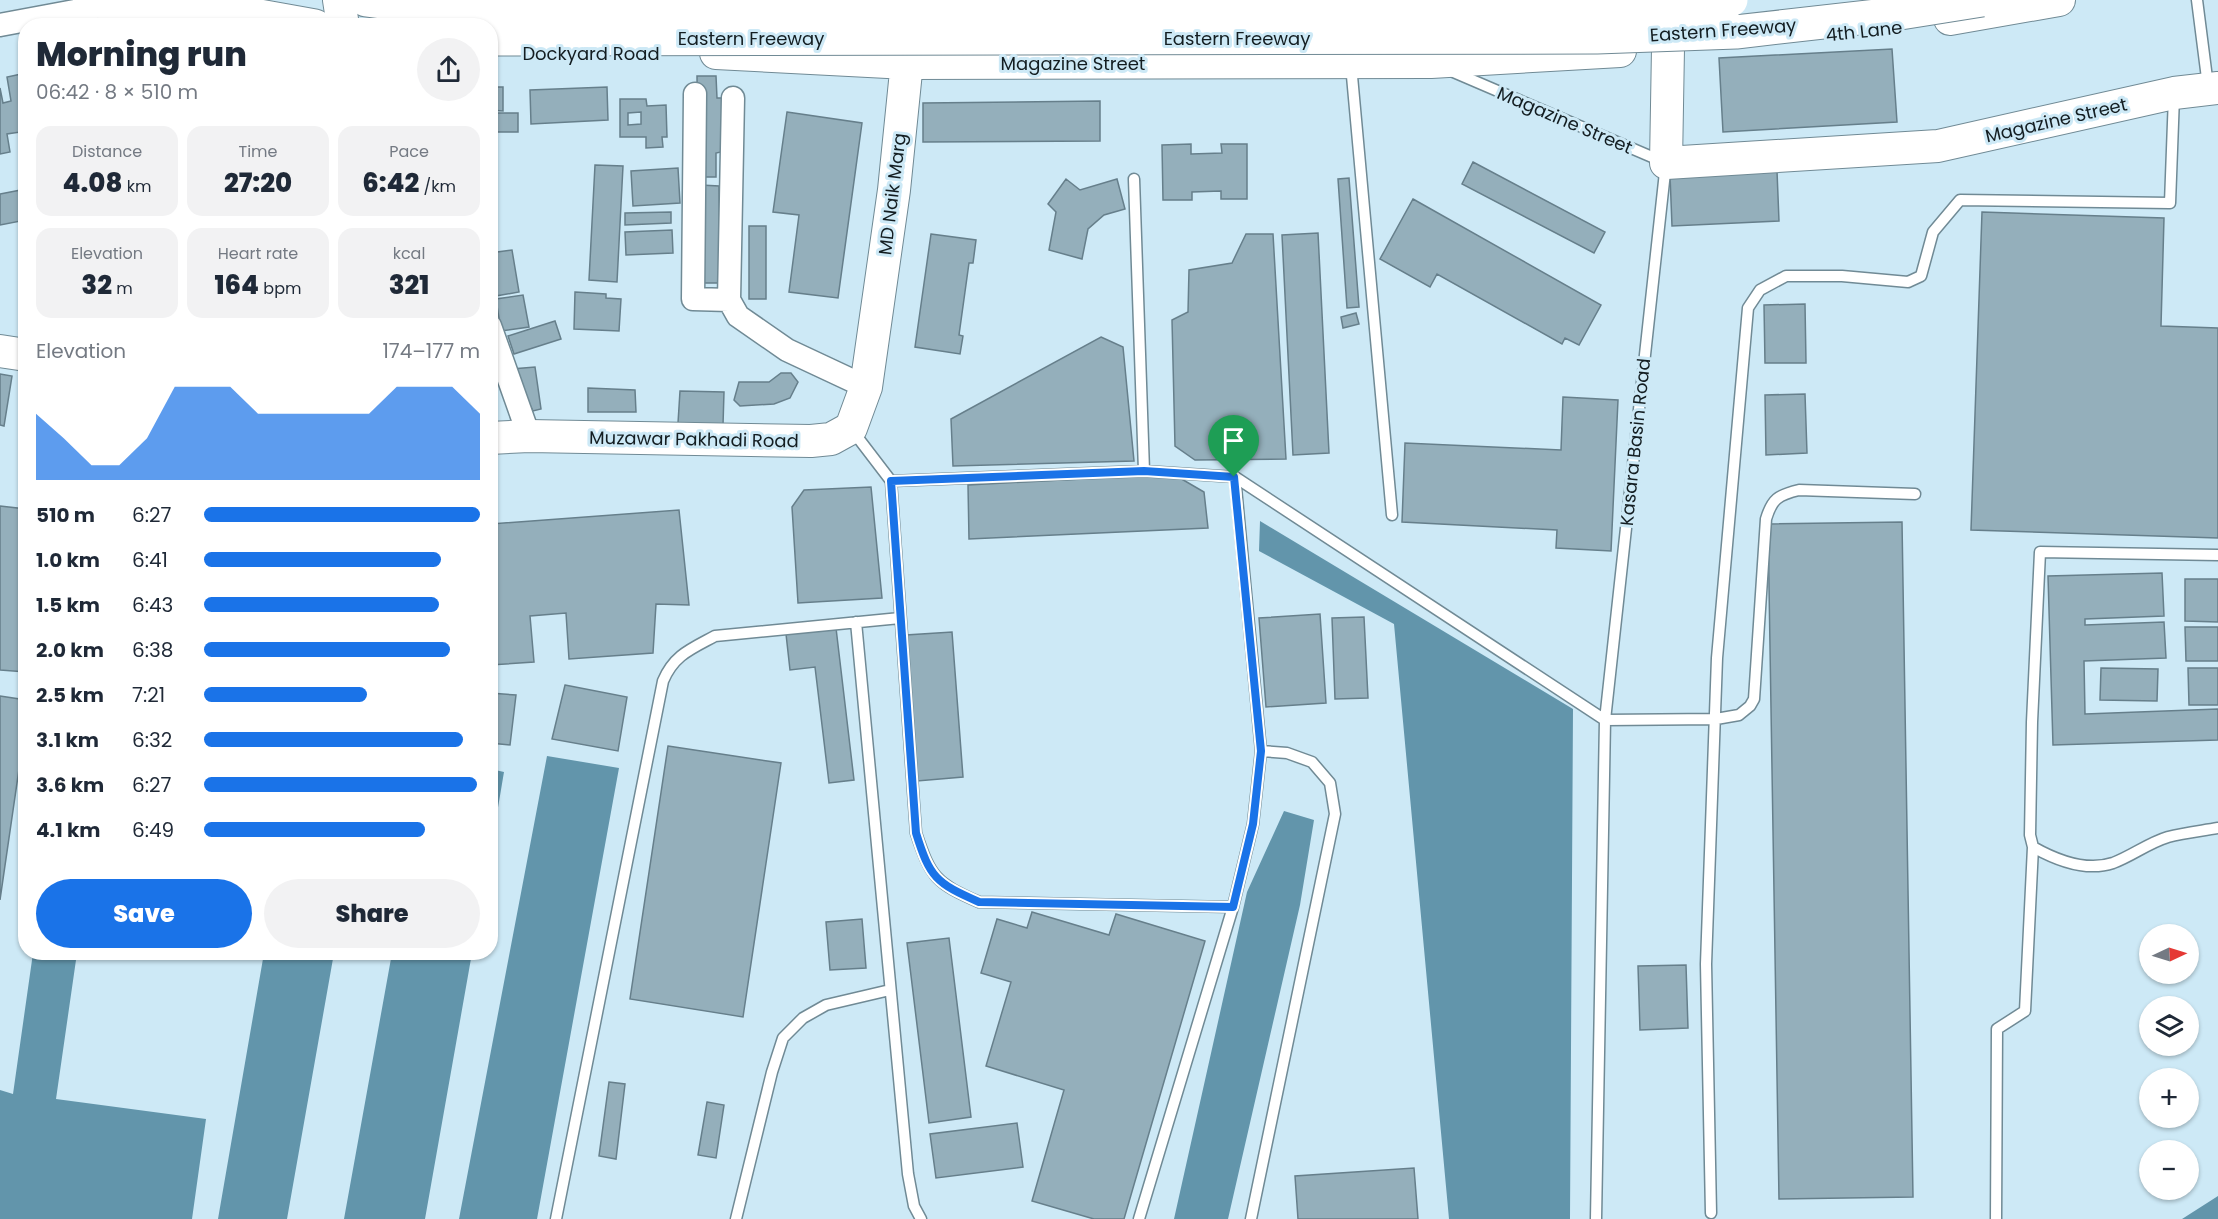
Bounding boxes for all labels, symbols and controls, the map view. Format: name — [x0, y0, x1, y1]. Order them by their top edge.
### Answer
street label: Eastern Freeway — [1649, 12, 1797, 48]
street label: 4th Lane — [1824, 15, 1904, 47]
street label: Eastern Freeway — [678, 26, 824, 51]
street label: Eastern Freeway — [1164, 26, 1310, 51]
text: Morning run — [36, 31, 247, 78]
button: share — [417, 38, 480, 101]
street label: Dockyard Road — [522, 41, 660, 66]
street label: Magazine Street — [1001, 51, 1145, 76]
text: 06:42 · 8 × 510 m — [36, 78, 198, 106]
street label: Magazine Street — [1493, 80, 1637, 160]
street label: Magazine Street — [1983, 92, 2129, 148]
street label: MD Naik Marg — [872, 131, 912, 257]
text: Distance — [72, 140, 142, 163]
text: Time — [239, 140, 278, 163]
text: Pace — [389, 140, 429, 163]
text: 4.08 — [63, 165, 122, 201]
text: 27:20 — [224, 165, 292, 201]
text: 6:42 — [362, 165, 419, 201]
text: km — [122, 175, 151, 198]
text: /km — [419, 175, 456, 198]
text: Elevation — [71, 242, 143, 265]
text: Heart rate — [218, 242, 298, 265]
text: kcal — [393, 242, 425, 265]
text: 32 — [81, 267, 112, 303]
text: 164 — [215, 267, 259, 303]
text: 321 — [389, 267, 429, 303]
text: m — [112, 277, 133, 300]
text: bpm — [259, 277, 301, 300]
text: Elevation — [36, 337, 126, 365]
text: 174–177 m — [382, 337, 480, 365]
street label: Kasara Basin Road — [1614, 357, 1656, 527]
pin — [1208, 415, 1259, 477]
icon: arrive — [1217, 424, 1250, 457]
street label: Muzawar Pakhadi Road — [589, 425, 799, 453]
text: 510 m — [36, 501, 95, 529]
text: 6:27 — [132, 501, 171, 529]
text: 1.0 km — [36, 546, 100, 574]
text: 6:41 — [132, 546, 168, 574]
text: 1.5 km — [36, 591, 100, 619]
text: 6:43 — [132, 591, 173, 619]
text: 2.0 km — [36, 636, 104, 664]
text: 6:38 — [132, 636, 173, 664]
text: 2.5 km — [36, 681, 104, 709]
text: 7:21 — [132, 681, 165, 709]
text: 3.1 km — [36, 726, 99, 754]
text: 6:32 — [132, 726, 172, 754]
text: 3.6 km — [36, 771, 104, 799]
text: 6:27 — [132, 771, 171, 799]
text: 4.1 km — [36, 816, 100, 844]
text: 6:49 — [132, 816, 174, 844]
button: Save — [36, 879, 252, 948]
button: Share — [264, 879, 480, 948]
north arrow — [2139, 924, 2199, 984]
map controls — [2139, 924, 2199, 1200]
button: layers — [2139, 996, 2199, 1056]
button: + — [2139, 1068, 2199, 1128]
button: − — [2139, 1140, 2199, 1200]

